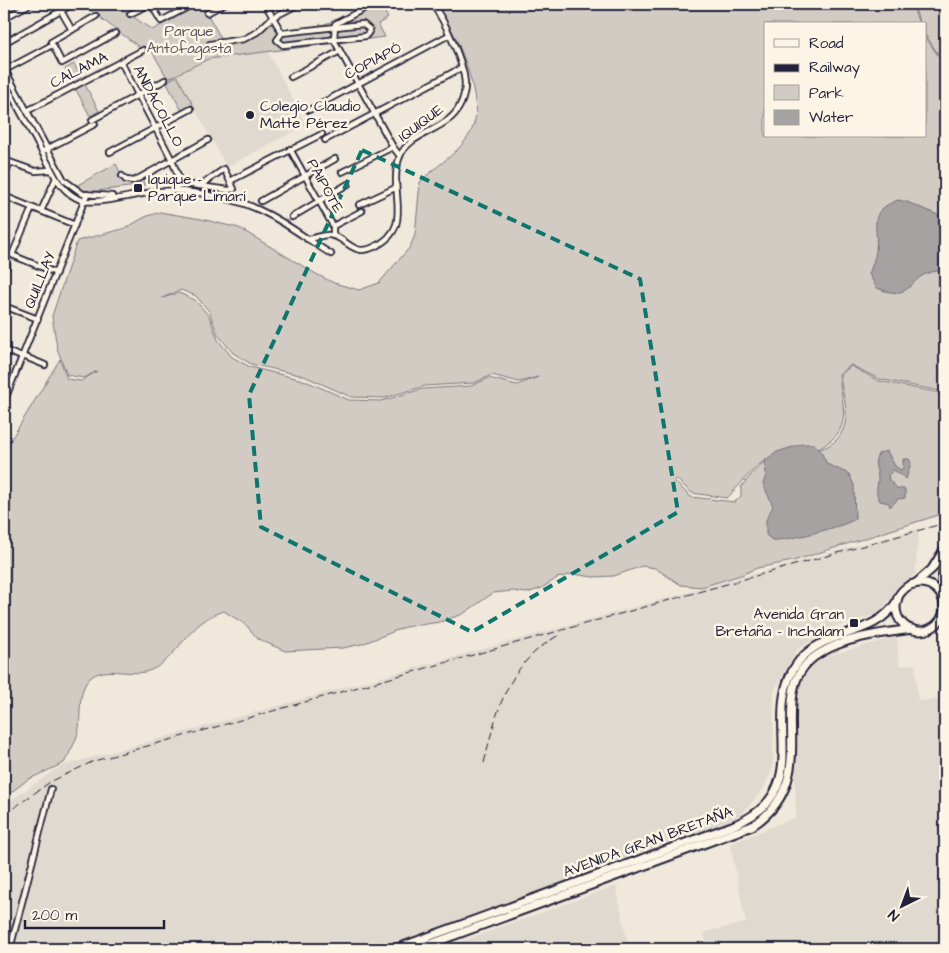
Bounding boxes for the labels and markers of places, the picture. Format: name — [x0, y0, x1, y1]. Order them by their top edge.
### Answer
place label: Colegio Claudio Matte Pérez — [260, 96, 361, 134]
marker: Colegio Claudio Matte Pérez — [244, 109, 256, 121]
place label: Iquique - Parque Limarí — [148, 169, 246, 207]
marker: Iquique - Parque Limarí — [132, 182, 144, 194]
place label: Avenida Gran Bretaña - Inchalam — [715, 604, 844, 642]
marker: Avenida Gran Bretaña - Inchalam — [848, 617, 860, 629]

